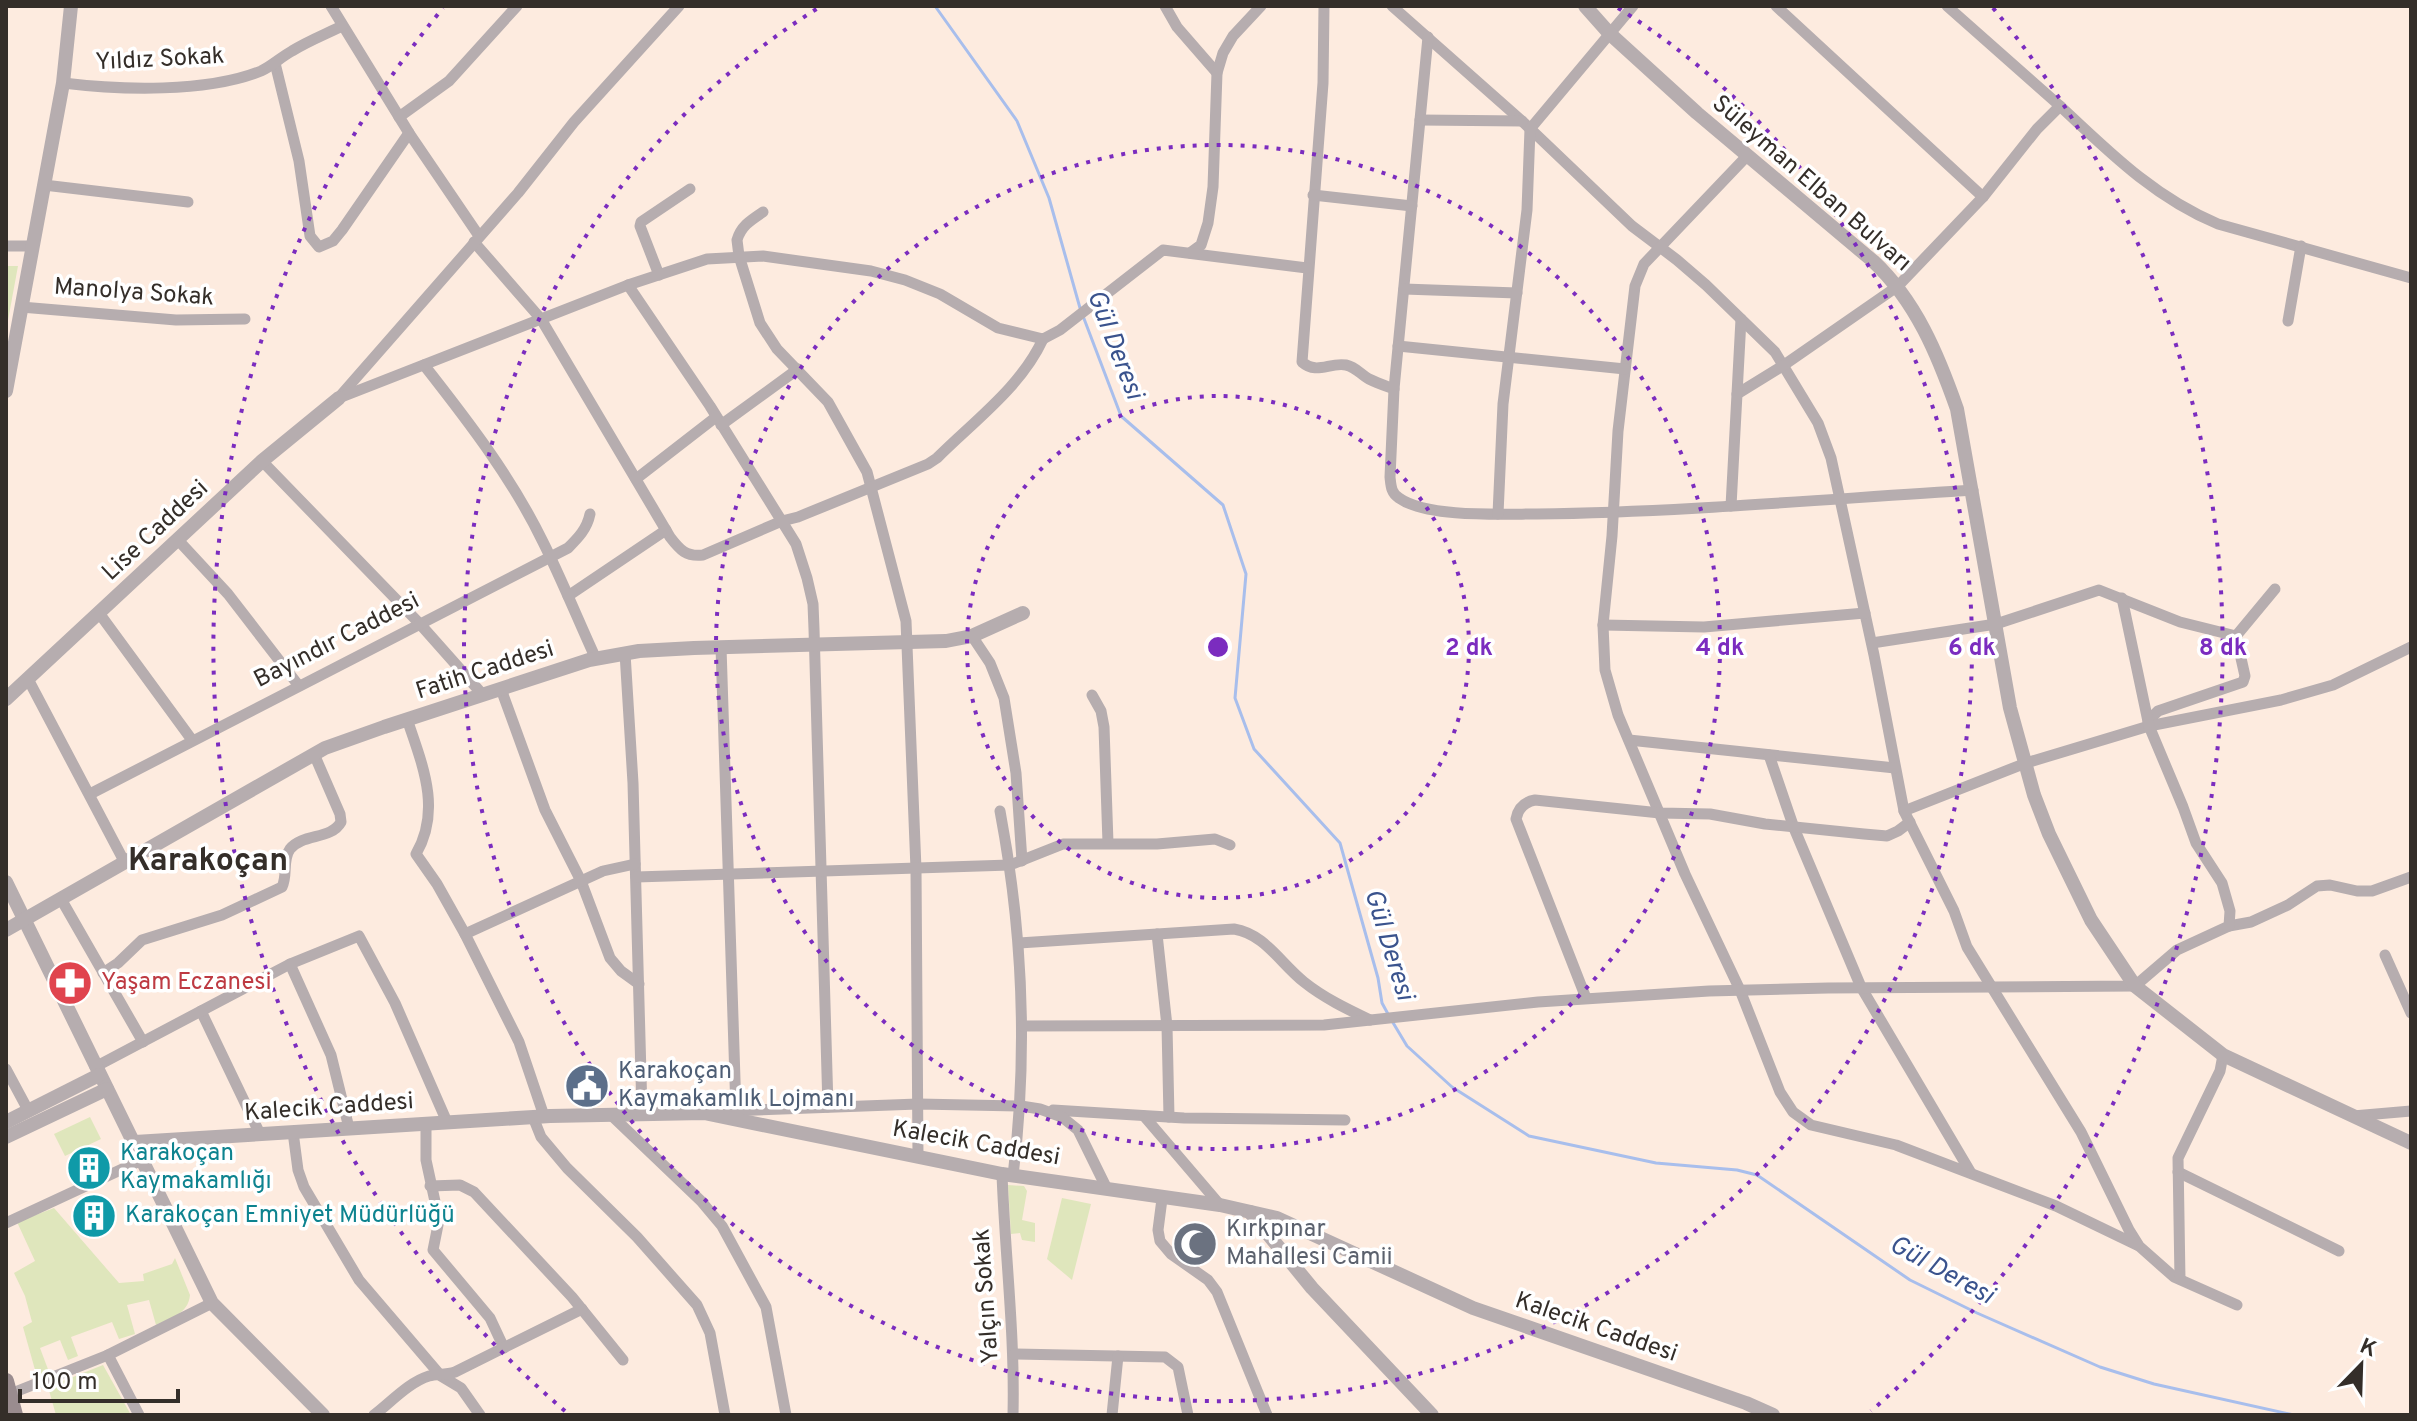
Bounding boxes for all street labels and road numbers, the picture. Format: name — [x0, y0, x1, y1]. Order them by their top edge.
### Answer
street label: Yıldız Sokak — [95, 42, 225, 78]
street label: Süleyman Elban Bulvarı — [1705, 89, 1917, 279]
street label: Manolya Sokak — [53, 272, 215, 314]
street label: Lise Caddesi — [97, 474, 215, 588]
street label: Bayındır Caddesi — [249, 586, 425, 696]
street label: Fatih Caddesi — [412, 635, 558, 707]
street label: Kalecik Caddesi — [243, 1087, 415, 1129]
street label: Kalecik Caddesi — [890, 1114, 1062, 1174]
street label: Yalçın Sokak — [967, 1228, 1007, 1364]
street label: Kalecik Caddesi — [1511, 1286, 1681, 1370]

